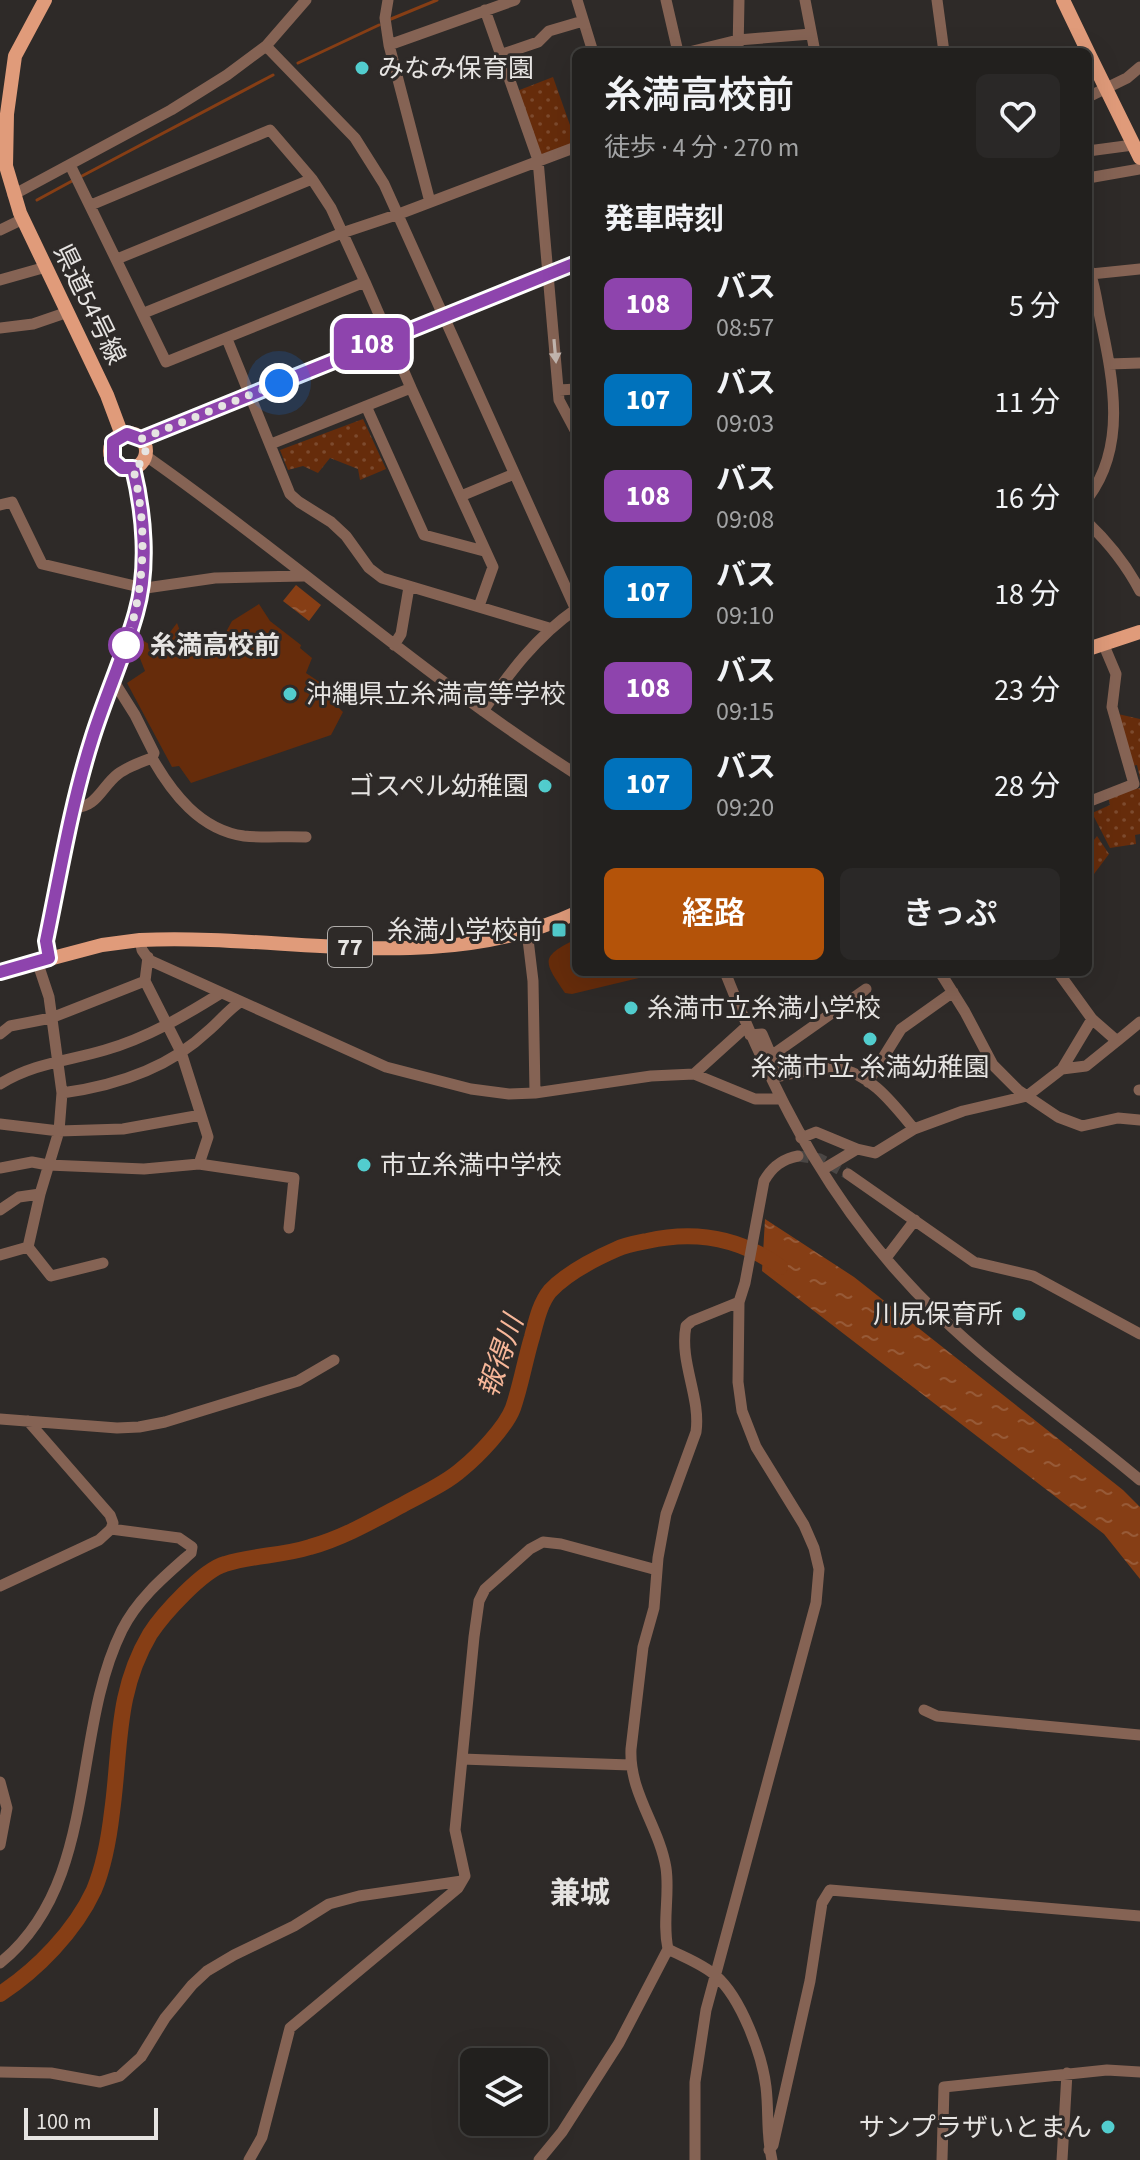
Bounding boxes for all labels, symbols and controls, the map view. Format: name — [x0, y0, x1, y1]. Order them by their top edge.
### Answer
place label: みなみ保育園 — [378, 50, 534, 87]
marker: みなみ保育園 — [353, 59, 371, 77]
text: 糸満高校前 — [604, 69, 794, 123]
button: heart — [976, 74, 1060, 158]
text: 徒歩 · 4 分 · 270 m — [604, 129, 799, 166]
text: 発車時刻 — [604, 198, 724, 241]
street label: 県道54号線 — [44, 238, 135, 371]
text: バス — [716, 266, 776, 309]
text: 108 — [626, 284, 670, 324]
text: 5 分 — [1009, 285, 1060, 328]
text: 08:57 — [716, 309, 774, 346]
line badge: 108 — [326, 318, 418, 370]
text: 108 — [350, 324, 394, 364]
one-way arrow — [549, 339, 562, 364]
text: バス — [716, 362, 776, 405]
your location — [259, 363, 299, 403]
text: 107 — [626, 380, 670, 420]
text: 11 分 — [994, 381, 1060, 424]
text: 09:03 — [716, 405, 774, 442]
text: バス — [716, 458, 776, 501]
text: 108 — [626, 476, 670, 516]
text: 16 分 — [994, 477, 1060, 520]
text: 09:08 — [716, 501, 774, 538]
text: バス — [716, 554, 776, 597]
text: 107 — [626, 572, 670, 612]
text: 18 分 — [994, 573, 1060, 616]
text: 09:10 — [716, 597, 774, 634]
place label: 糸満高校前 — [150, 627, 280, 664]
marker: 糸満高校前 — [109, 628, 143, 662]
text: バス — [716, 650, 776, 693]
text: 108 — [626, 668, 670, 708]
text: 23 分 — [994, 669, 1060, 712]
place label: 沖縄県立糸満高等学校 — [306, 676, 566, 713]
marker: 沖縄県立糸満高等学校 — [281, 685, 299, 703]
text: 09:15 — [716, 693, 774, 730]
text: バス — [716, 746, 776, 789]
text: 107 — [626, 764, 670, 804]
text: 28 分 — [994, 765, 1060, 808]
place label: ゴスペル幼稚園 — [348, 768, 529, 805]
marker: ゴスペル幼稚園 — [536, 777, 554, 795]
text: 09:20 — [716, 789, 774, 826]
button: 経路 — [604, 868, 824, 960]
button: きっぷ — [840, 868, 1060, 960]
place label: 糸満小学校前 — [387, 912, 543, 949]
marker: 糸満小学校前 — [550, 921, 568, 939]
road number: 77 — [328, 927, 372, 967]
place label: 糸満市立糸満小学校 — [647, 990, 881, 1027]
marker: 糸満市立糸満小学校 — [622, 999, 640, 1017]
marker: 糸満市立 糸満幼稚園 — [861, 1030, 879, 1048]
place label: 糸満市立 糸満幼稚園 — [750, 1049, 990, 1086]
place label: 市立糸満中学校 — [380, 1147, 562, 1184]
marker: 市立糸満中学校 — [355, 1156, 373, 1174]
place label: 川尻保育所 — [873, 1296, 1003, 1333]
marker: 川尻保育所 — [1010, 1305, 1028, 1323]
water label: 報得川 — [468, 1307, 535, 1403]
district label: 兼城 — [550, 1872, 610, 1915]
map controls — [460, 2048, 548, 2136]
button: layers — [460, 2048, 548, 2136]
scale bar — [24, 2104, 158, 2140]
text: 100 m — [36, 2106, 91, 2138]
place label: サンプラザいとまん — [859, 2109, 1092, 2146]
marker: サンプラザいとまん — [1099, 2118, 1117, 2136]

